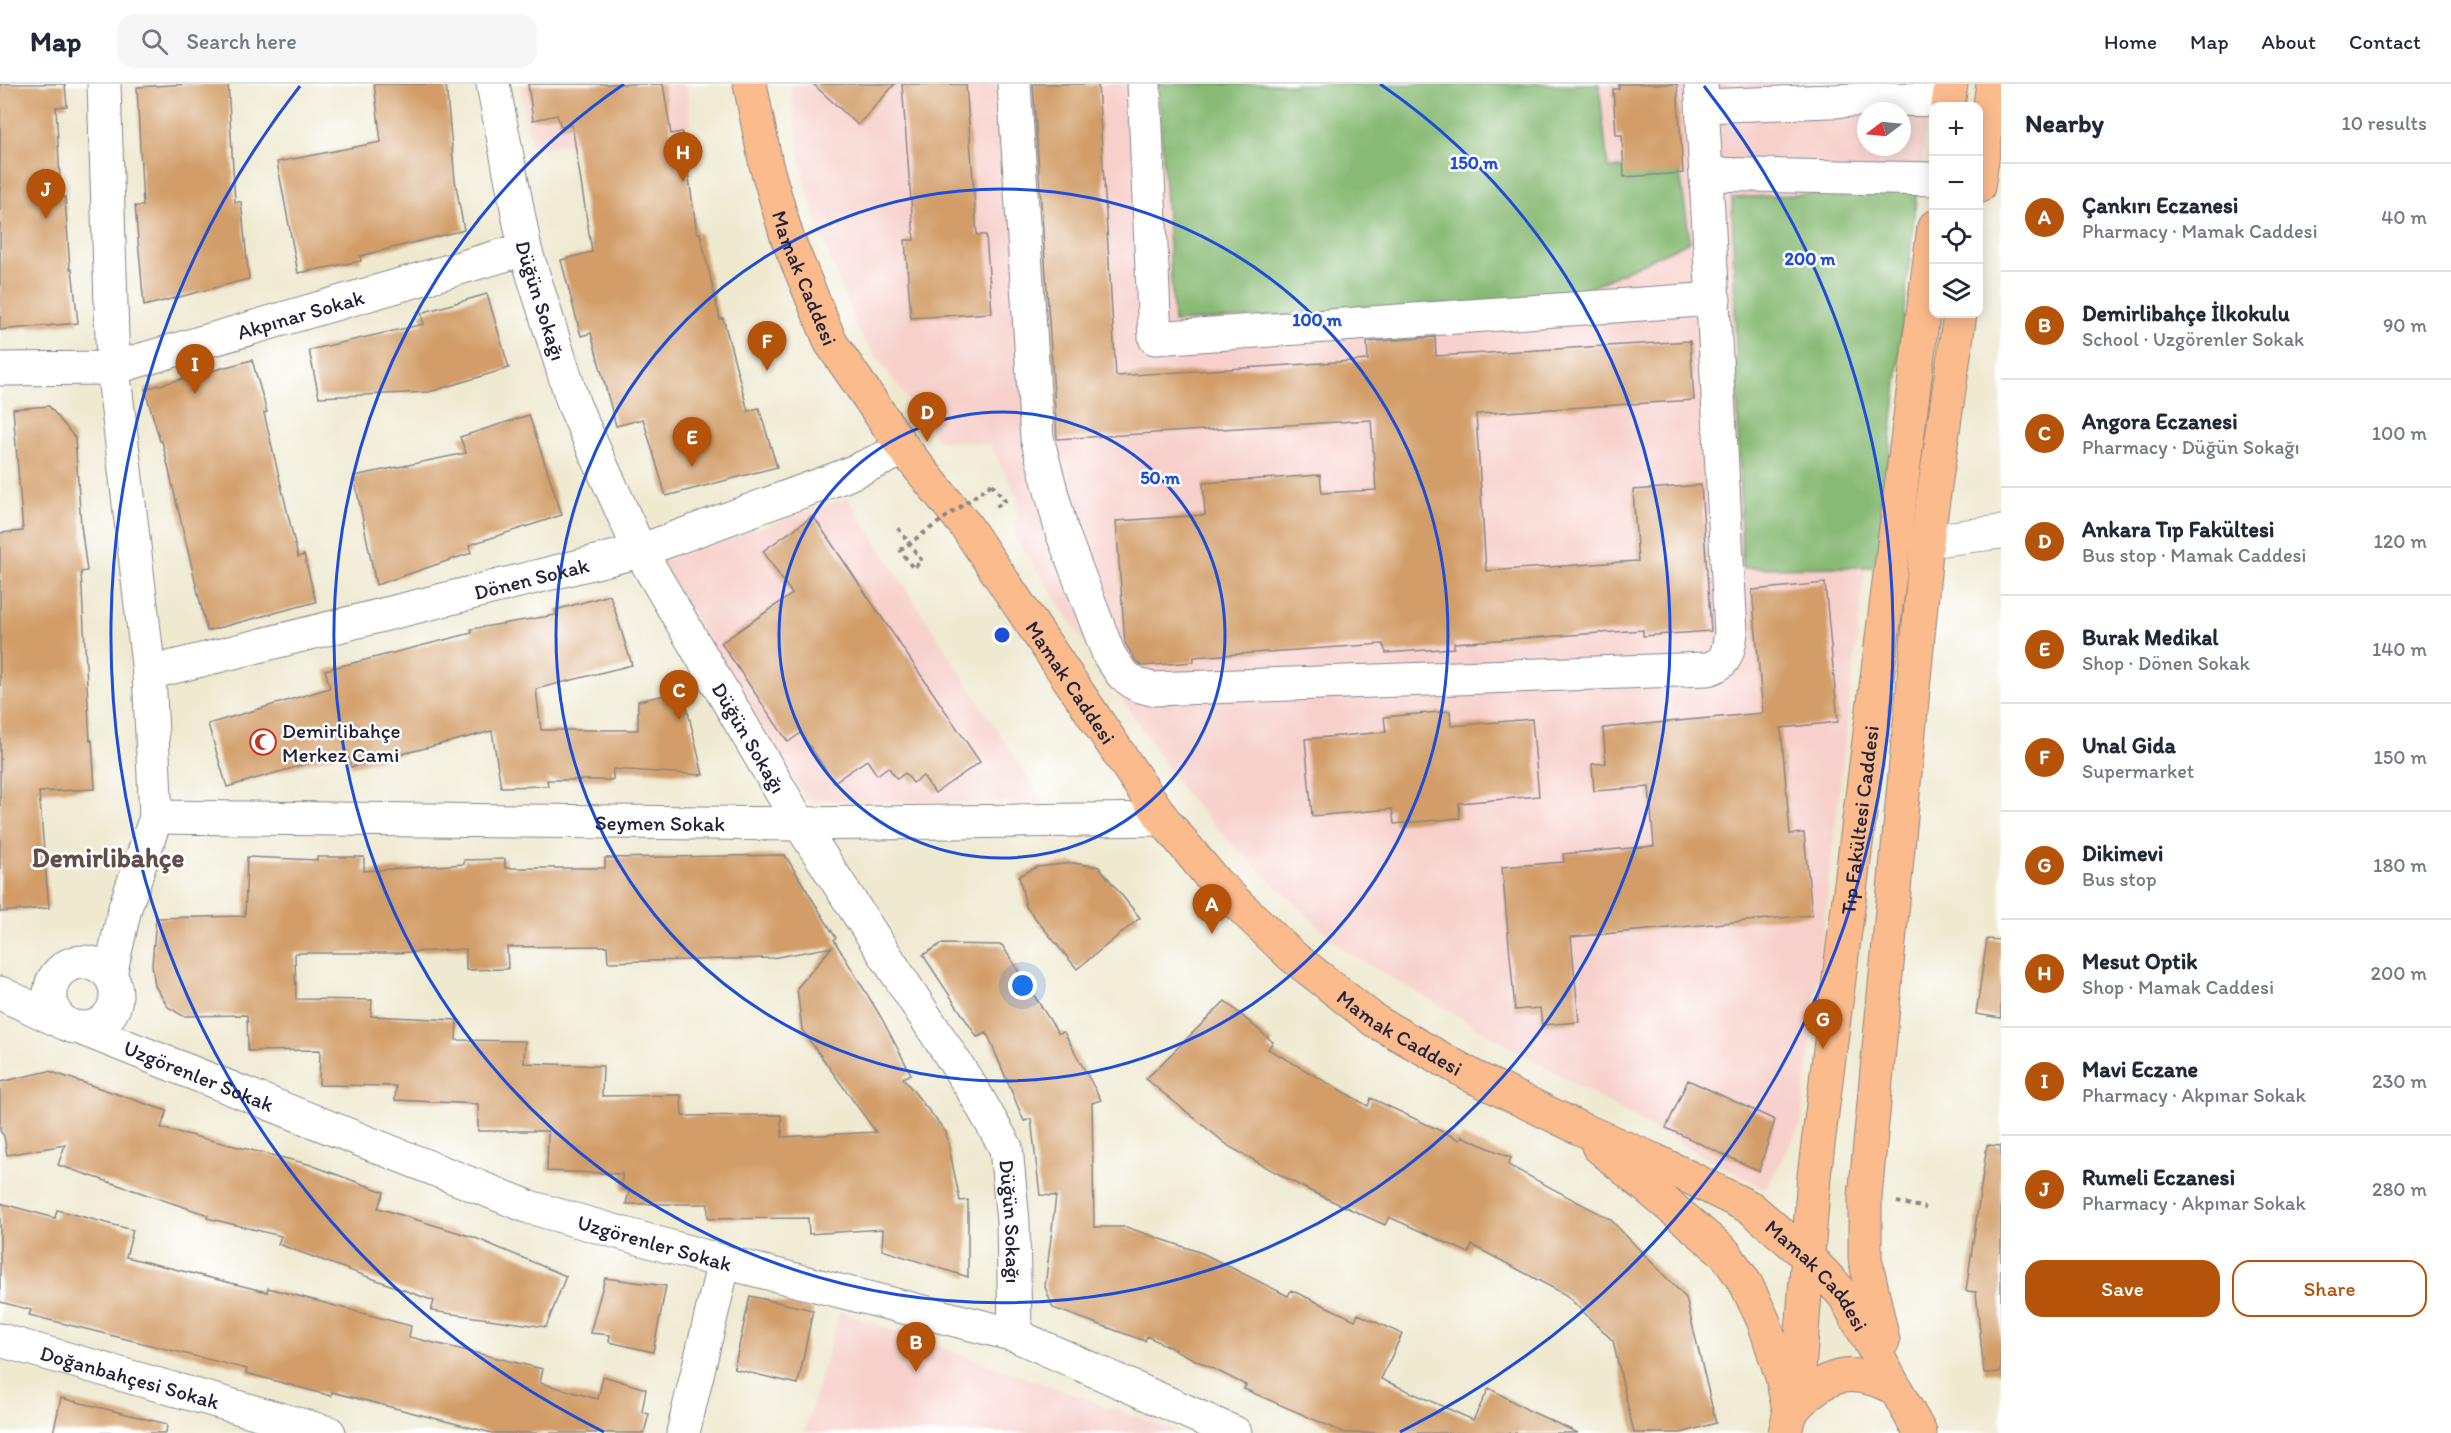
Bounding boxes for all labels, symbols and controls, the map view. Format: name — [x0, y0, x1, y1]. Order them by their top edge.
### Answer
search box — [117, 14, 537, 68]
text: Map — [30, 24, 81, 58]
icon: search — [138, 25, 171, 58]
text: Search here — [186, 28, 297, 55]
text: Home — [2104, 29, 2157, 54]
text: Map — [2190, 29, 2229, 54]
text: About — [2262, 29, 2316, 54]
text: Contact — [2349, 29, 2421, 54]
north arrow — [1857, 102, 1911, 156]
map controls — [1929, 102, 1983, 318]
button: + — [1929, 102, 1983, 156]
text: Nearby — [2025, 107, 2104, 139]
text: 10 results — [2342, 111, 2427, 135]
pin: H — [664, 132, 702, 182]
text: 150 m — [1450, 152, 1499, 174]
button: − — [1929, 156, 1983, 210]
pin: J — [26, 170, 66, 219]
text: Çankırı Eczanesi — [2082, 192, 2238, 219]
text: A — [2038, 205, 2051, 229]
text: 40 m — [2381, 205, 2427, 229]
street label: Mamak Caddesi — [767, 207, 843, 349]
button: locate — [1929, 210, 1983, 264]
text: Pharmacy · Mamak Caddesi — [2082, 219, 2318, 243]
street label: Düğün Sokağı — [511, 239, 572, 364]
text: 200 m — [1785, 248, 1836, 270]
button: layers — [1929, 264, 1983, 318]
street label: Akpınar Sokak — [234, 284, 367, 344]
text: Demirlibahçe İlkokulu — [2082, 300, 2290, 327]
text: 100 m — [1292, 309, 1343, 331]
text: B — [2038, 313, 2051, 337]
text: 90 m — [2383, 313, 2427, 337]
pin: F — [748, 322, 786, 371]
text: School · Uzgörenler Sokak — [2082, 327, 2304, 351]
pin: I — [176, 344, 214, 394]
pin: D — [908, 392, 946, 442]
text: Angora Eczanesi — [2082, 408, 2238, 435]
pin: E — [672, 418, 712, 467]
text: C — [2038, 421, 2051, 445]
text: 100 m — [2372, 421, 2427, 445]
text: Pharmacy · Düğün Sokağı — [2082, 435, 2300, 459]
text: 50 m — [1140, 467, 1181, 489]
text: Ankara Tıp Fakültesi — [2082, 516, 2274, 543]
text: D — [2038, 529, 2051, 553]
text: 120 m — [2374, 529, 2427, 553]
text: Bus stop · Mamak Caddesi — [2082, 543, 2306, 567]
street label: Dönen Sokak — [471, 552, 592, 604]
street label: Mamak Caddesi — [1021, 616, 1121, 748]
text: Burak Medikal — [2082, 624, 2219, 651]
centre of rings — [992, 625, 1012, 645]
text: E — [2039, 637, 2050, 661]
text: 140 m — [2372, 637, 2427, 661]
text: Shop · Dönen Sokak — [2082, 651, 2250, 675]
pin: C — [660, 670, 698, 720]
street label: Düğün Sokağı — [707, 678, 792, 797]
place label: Demirlibahçe Merkez Cami — [282, 718, 401, 767]
street label: Tıp Fakültesi Caddesi — [1835, 724, 1883, 916]
mosque icon: Demirlibahçe Merkez Cami — [248, 727, 278, 757]
text: Unal Gida — [2082, 732, 2176, 759]
text: F — [2039, 745, 2050, 769]
text: 150 m — [2374, 745, 2427, 769]
text: Supermarket — [2082, 759, 2194, 783]
street label: Seymen Sokak — [595, 809, 726, 836]
text: Dikimevi — [2082, 840, 2163, 867]
district label: Demirlibahçe — [32, 841, 184, 874]
text: G — [2038, 853, 2051, 877]
text: 180 m — [2373, 853, 2427, 877]
text: Bus stop — [2082, 867, 2157, 891]
pin: A — [1192, 884, 1232, 934]
text: Mesut Optik — [2082, 948, 2197, 975]
text: H — [2038, 961, 2051, 985]
text: 200 m — [2371, 961, 2427, 985]
your location — [1008, 971, 1037, 1000]
text: Shop · Mamak Caddesi — [2082, 975, 2274, 999]
street label: Mamak Caddesi — [1332, 984, 1467, 1080]
pin: G — [1804, 1000, 1842, 1049]
street label: Uzgörenler Sokak — [120, 1034, 278, 1117]
text: Mavi Eczane — [2082, 1056, 2198, 1083]
text: I — [2041, 1069, 2048, 1093]
text: 230 m — [2372, 1069, 2427, 1093]
text: Pharmacy · Akpınar Sokak — [2082, 1083, 2306, 1107]
street label: Düğün Sokağı — [995, 1158, 1027, 1284]
text: Rumeli Eczanesi — [2082, 1164, 2235, 1191]
text: J — [2040, 1177, 2049, 1201]
text: 280 m — [2372, 1177, 2427, 1201]
text: Pharmacy · Akpınar Sokak — [2082, 1191, 2306, 1215]
street label: Uzgörenler Sokak — [575, 1209, 735, 1276]
street label: Mamak Caddesi — [1761, 1214, 1874, 1335]
button: Save — [2025, 1260, 2220, 1317]
button: Share — [2232, 1260, 2427, 1317]
pin: B — [896, 1322, 936, 1372]
street label: Doğanbahçesi Sokak — [37, 1340, 222, 1414]

